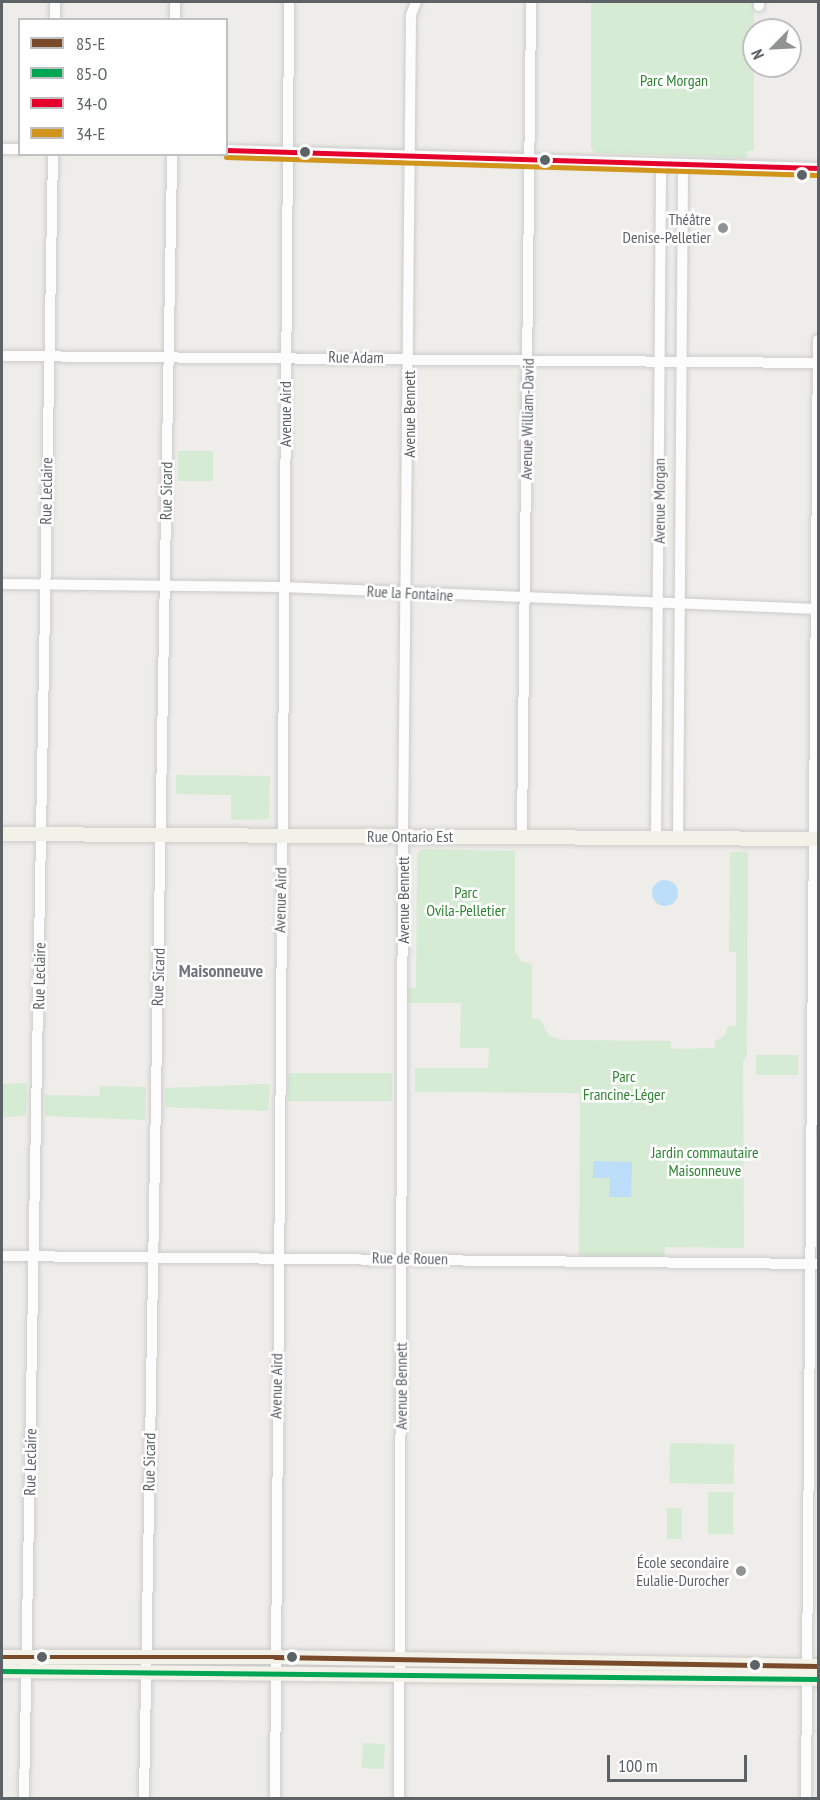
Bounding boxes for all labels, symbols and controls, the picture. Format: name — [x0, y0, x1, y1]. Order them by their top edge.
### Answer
legend — [18, 18, 228, 156]
north arrow — [742, 18, 802, 78]
text: 85-E — [76, 32, 105, 55]
text: N — [746, 47, 768, 63]
text: 85-O — [76, 62, 107, 85]
park label: Parc Morgan — [640, 70, 708, 90]
text: 34-O — [76, 92, 107, 115]
text: 34-E — [76, 122, 105, 145]
unlabelled marker — [299, 146, 311, 158]
unlabelled marker — [539, 154, 551, 166]
unlabelled marker — [796, 169, 808, 181]
place label: Théâtre Denise-Pelletier — [623, 209, 711, 247]
marker: Théâtre Denise-Pelletier — [716, 221, 730, 235]
street label: Rue Adam — [328, 347, 384, 367]
street label: Avenue William-David — [516, 358, 538, 480]
street label: Avenue Bennett — [399, 370, 419, 458]
street label: Avenue Aird — [275, 381, 295, 447]
street label: Rue Leclaire — [36, 457, 56, 525]
street label: Avenue Morgan — [649, 458, 669, 544]
street label: Rue Sicard — [156, 462, 176, 520]
street label: Rue la Fontaine — [366, 581, 454, 605]
street label: Rue Ontario Est — [367, 826, 453, 846]
street label: Avenue Bennett — [393, 856, 413, 944]
street label: Avenue Aird — [270, 867, 290, 933]
park label: Parc Ovila-Pelletier — [426, 882, 506, 920]
street label: Rue Leclaire — [29, 942, 49, 1010]
street label: Rue Sicard — [147, 948, 169, 1006]
district label: Maisonneuve — [179, 960, 263, 982]
park label: Parc Francine-Léger — [583, 1066, 665, 1104]
park label: Jardin commautaire Maisonneuve — [651, 1142, 759, 1180]
street label: Rue de Rouen — [372, 1248, 448, 1268]
street label: Avenue Bennett — [391, 1342, 411, 1430]
street label: Avenue Aird — [266, 1353, 286, 1419]
street label: Rue Leclaire — [20, 1428, 40, 1496]
street label: Rue Sicard — [139, 1433, 159, 1491]
place label: École secondaire Eulalie-Durocher — [636, 1552, 729, 1590]
marker: École secondaire Eulalie-Durocher — [734, 1564, 748, 1578]
unlabelled marker — [36, 1651, 48, 1663]
unlabelled marker — [286, 1651, 298, 1663]
unlabelled marker — [749, 1659, 761, 1671]
scale bar — [610, 1743, 750, 1781]
text: 100 m — [618, 1754, 658, 1777]

